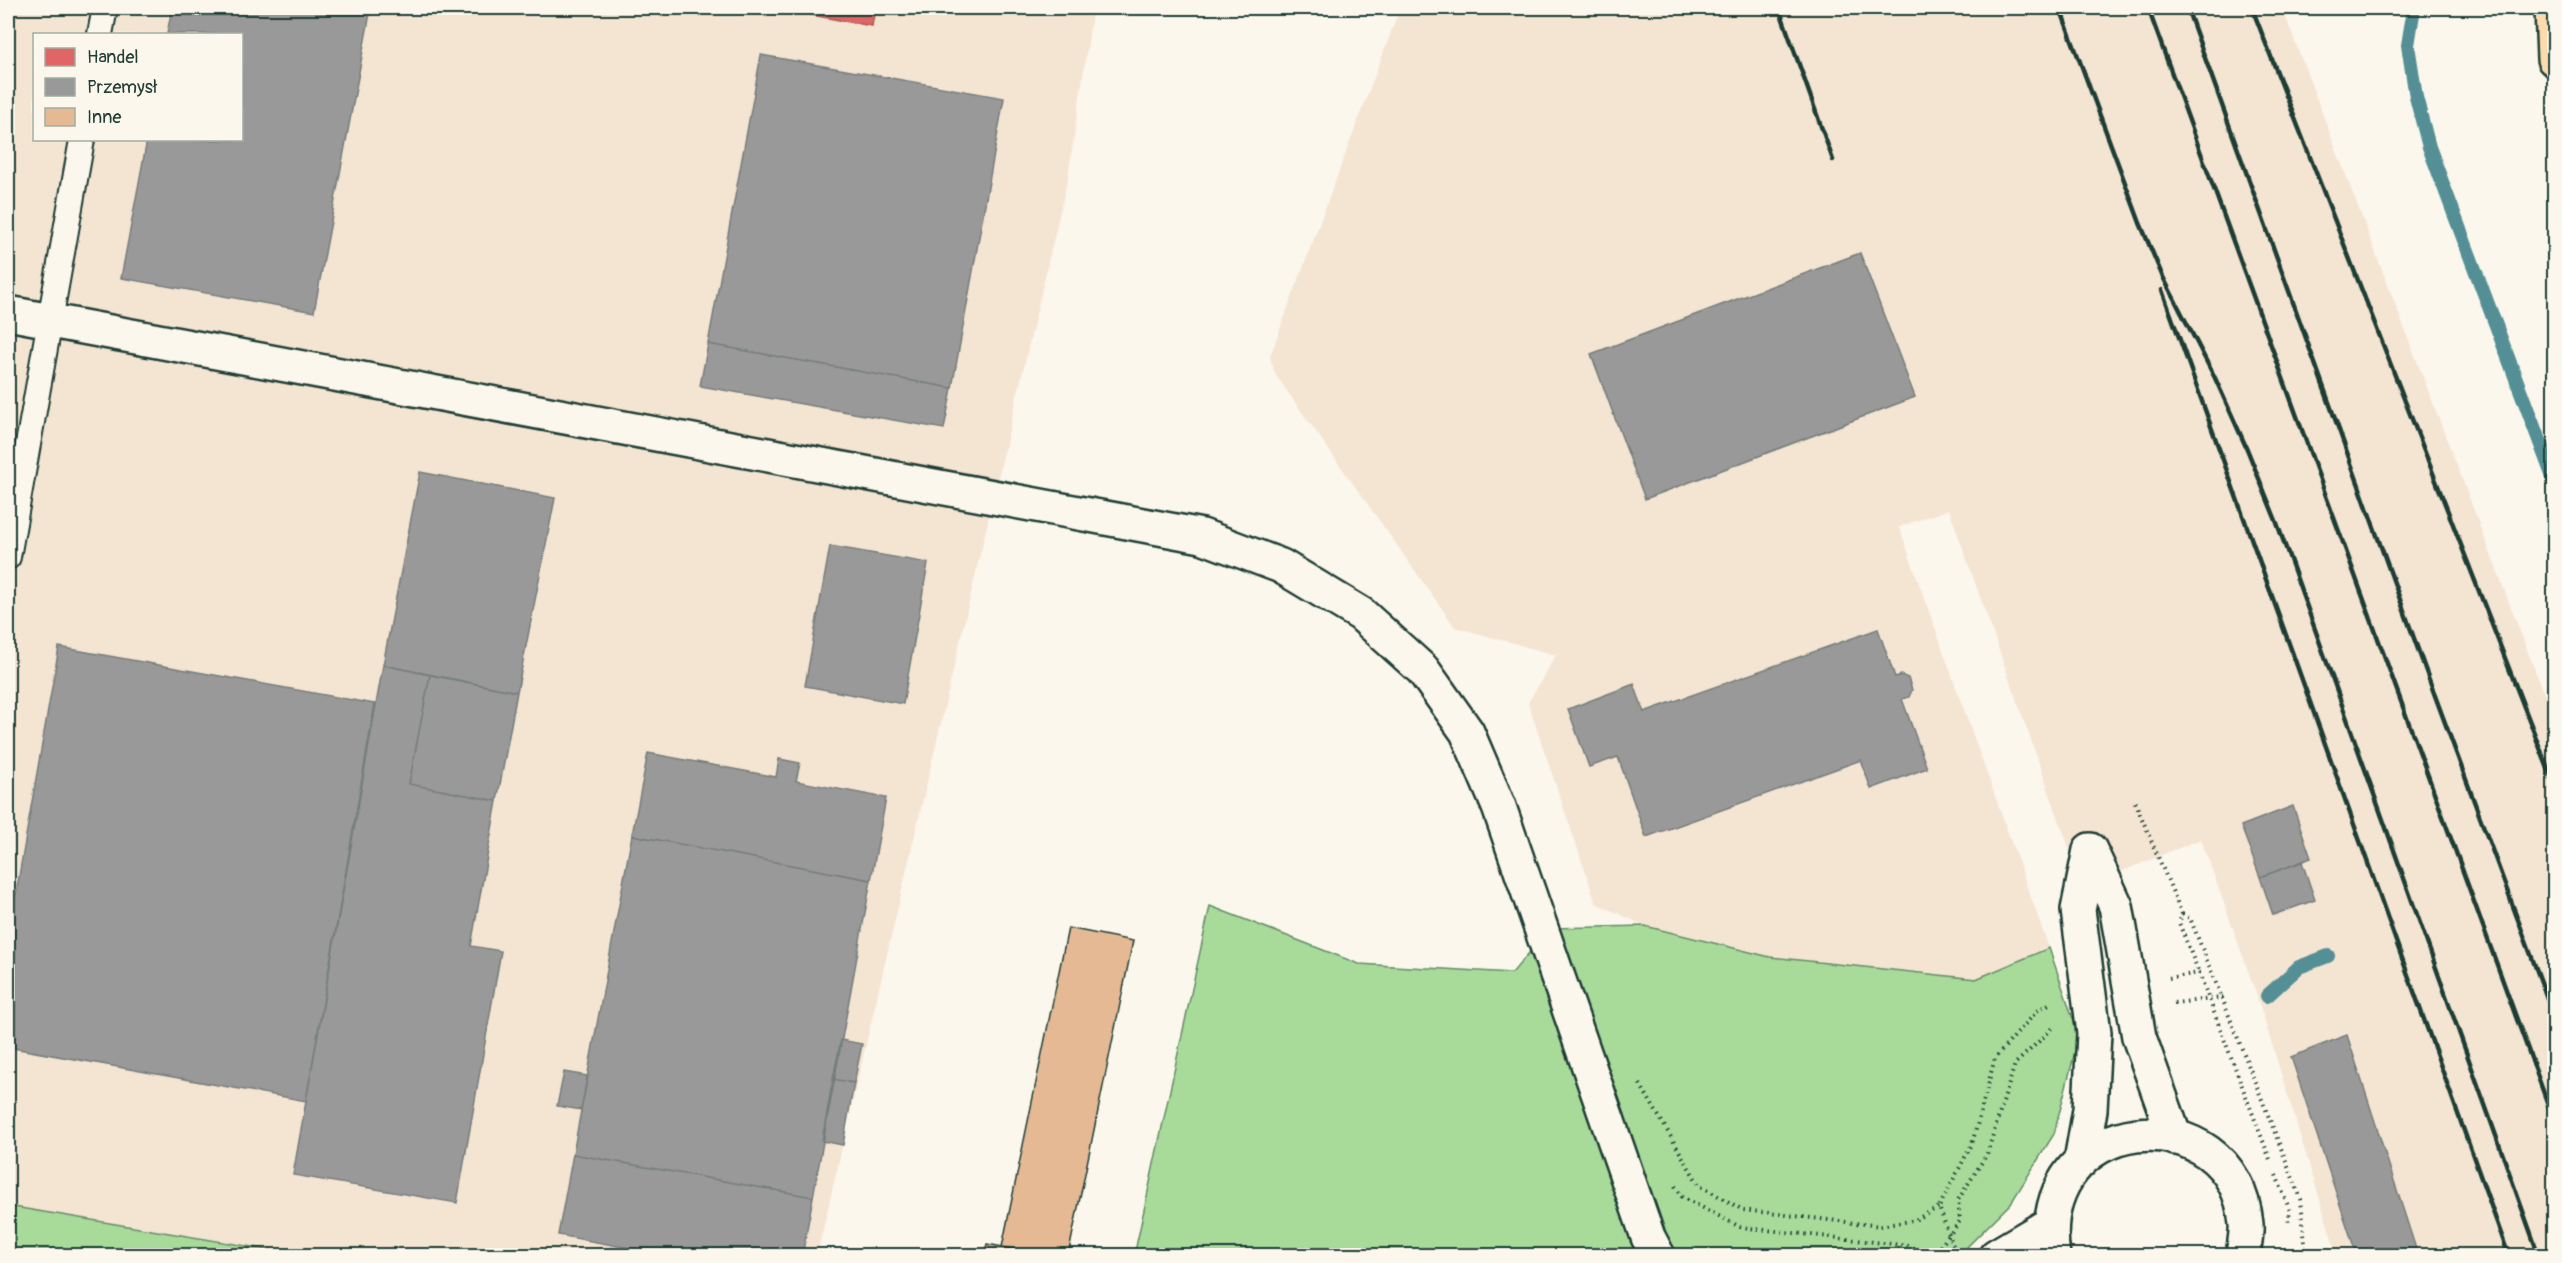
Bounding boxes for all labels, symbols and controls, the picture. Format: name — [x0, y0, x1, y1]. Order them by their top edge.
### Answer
legend — [33, 33, 243, 141]
text: Handel — [87, 46, 139, 69]
text: Przemysł — [87, 76, 158, 99]
text: Inne — [87, 106, 121, 129]

